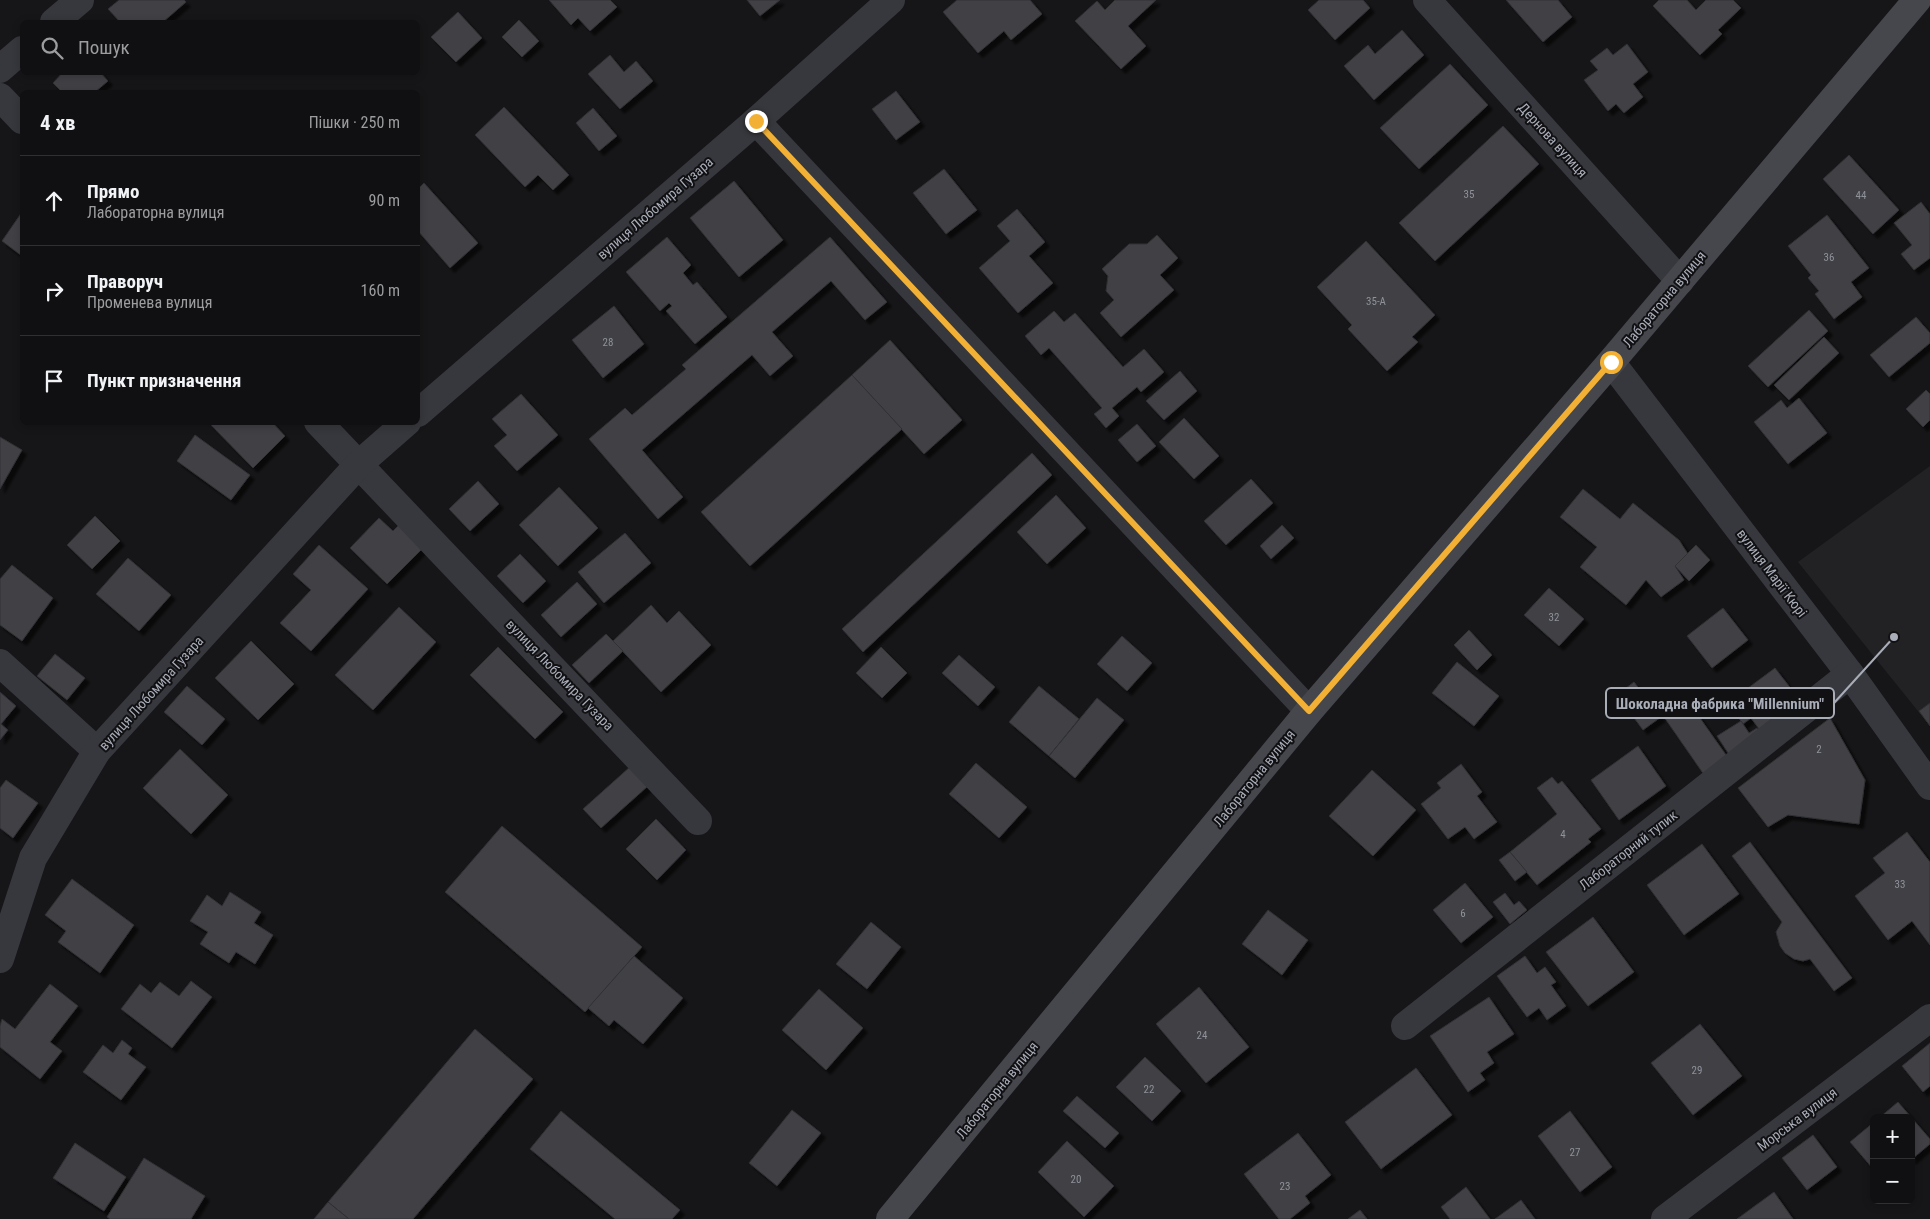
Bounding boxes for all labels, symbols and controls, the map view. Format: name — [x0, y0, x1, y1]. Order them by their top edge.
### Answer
search box — [20, 20, 420, 75]
icon: search — [38, 34, 66, 62]
text: Пошук — [78, 36, 130, 59]
street label: Дернова вулиця — [1515, 99, 1591, 181]
route end — [745, 110, 768, 133]
text: 4 хв — [40, 111, 75, 135]
text: Пішки · 250 m — [309, 113, 400, 132]
street label: вулиця Любомира Гузара — [594, 153, 716, 263]
text: Прямо — [87, 180, 140, 203]
icon: ahead — [40, 187, 68, 215]
house number: 35 — [1464, 188, 1474, 201]
house number: 44 — [1856, 189, 1867, 202]
text: 90 m — [368, 191, 400, 210]
text: Лабораторна вулиця — [87, 203, 224, 222]
street label: Лабораторна вулиця — [1619, 248, 1709, 350]
house number: 36 — [1824, 251, 1834, 264]
text: Праворуч — [87, 270, 163, 293]
icon: right — [40, 277, 68, 305]
text: 160 m — [361, 281, 400, 300]
text: Променева вулиця — [87, 293, 213, 312]
house number: 35-А — [1366, 295, 1387, 308]
house number: 28 — [603, 336, 613, 349]
route start — [1600, 351, 1623, 374]
icon: arrive — [40, 367, 68, 395]
text: Пункт призначення — [87, 369, 241, 392]
street label: вулиця Марії Кюрі — [1734, 526, 1810, 620]
house number: 32 — [1549, 611, 1559, 624]
street label: вулиця Любомира Гузара — [503, 616, 617, 734]
street label: вулиця Любомира Гузара — [96, 633, 206, 753]
callout: Шоколадна фабрика "Millennium" — [1606, 688, 1834, 718]
text: Шоколадна фабрика "Millennium" — [1616, 695, 1824, 713]
street label: Лабораторна вулиця — [1210, 726, 1298, 830]
house number: 2 — [1816, 743, 1822, 756]
street label: Лабораторний тупик — [1576, 807, 1680, 893]
house number: 4 — [1560, 828, 1566, 841]
house number: 33 — [1895, 878, 1905, 891]
house number: 6 — [1460, 907, 1466, 920]
house number: 24 — [1197, 1029, 1208, 1042]
street label: Лабораторна вулиця — [953, 1038, 1041, 1142]
house number: 29 — [1692, 1064, 1702, 1077]
house number: 22 — [1144, 1083, 1154, 1096]
street label: Морська вулиця — [1754, 1084, 1840, 1154]
map controls — [1870, 1114, 1915, 1204]
button: + — [1870, 1114, 1915, 1159]
house number: 27 — [1570, 1146, 1580, 1159]
button: − — [1870, 1159, 1915, 1204]
house number: 20 — [1071, 1173, 1081, 1186]
house number: 23 — [1280, 1180, 1290, 1193]

